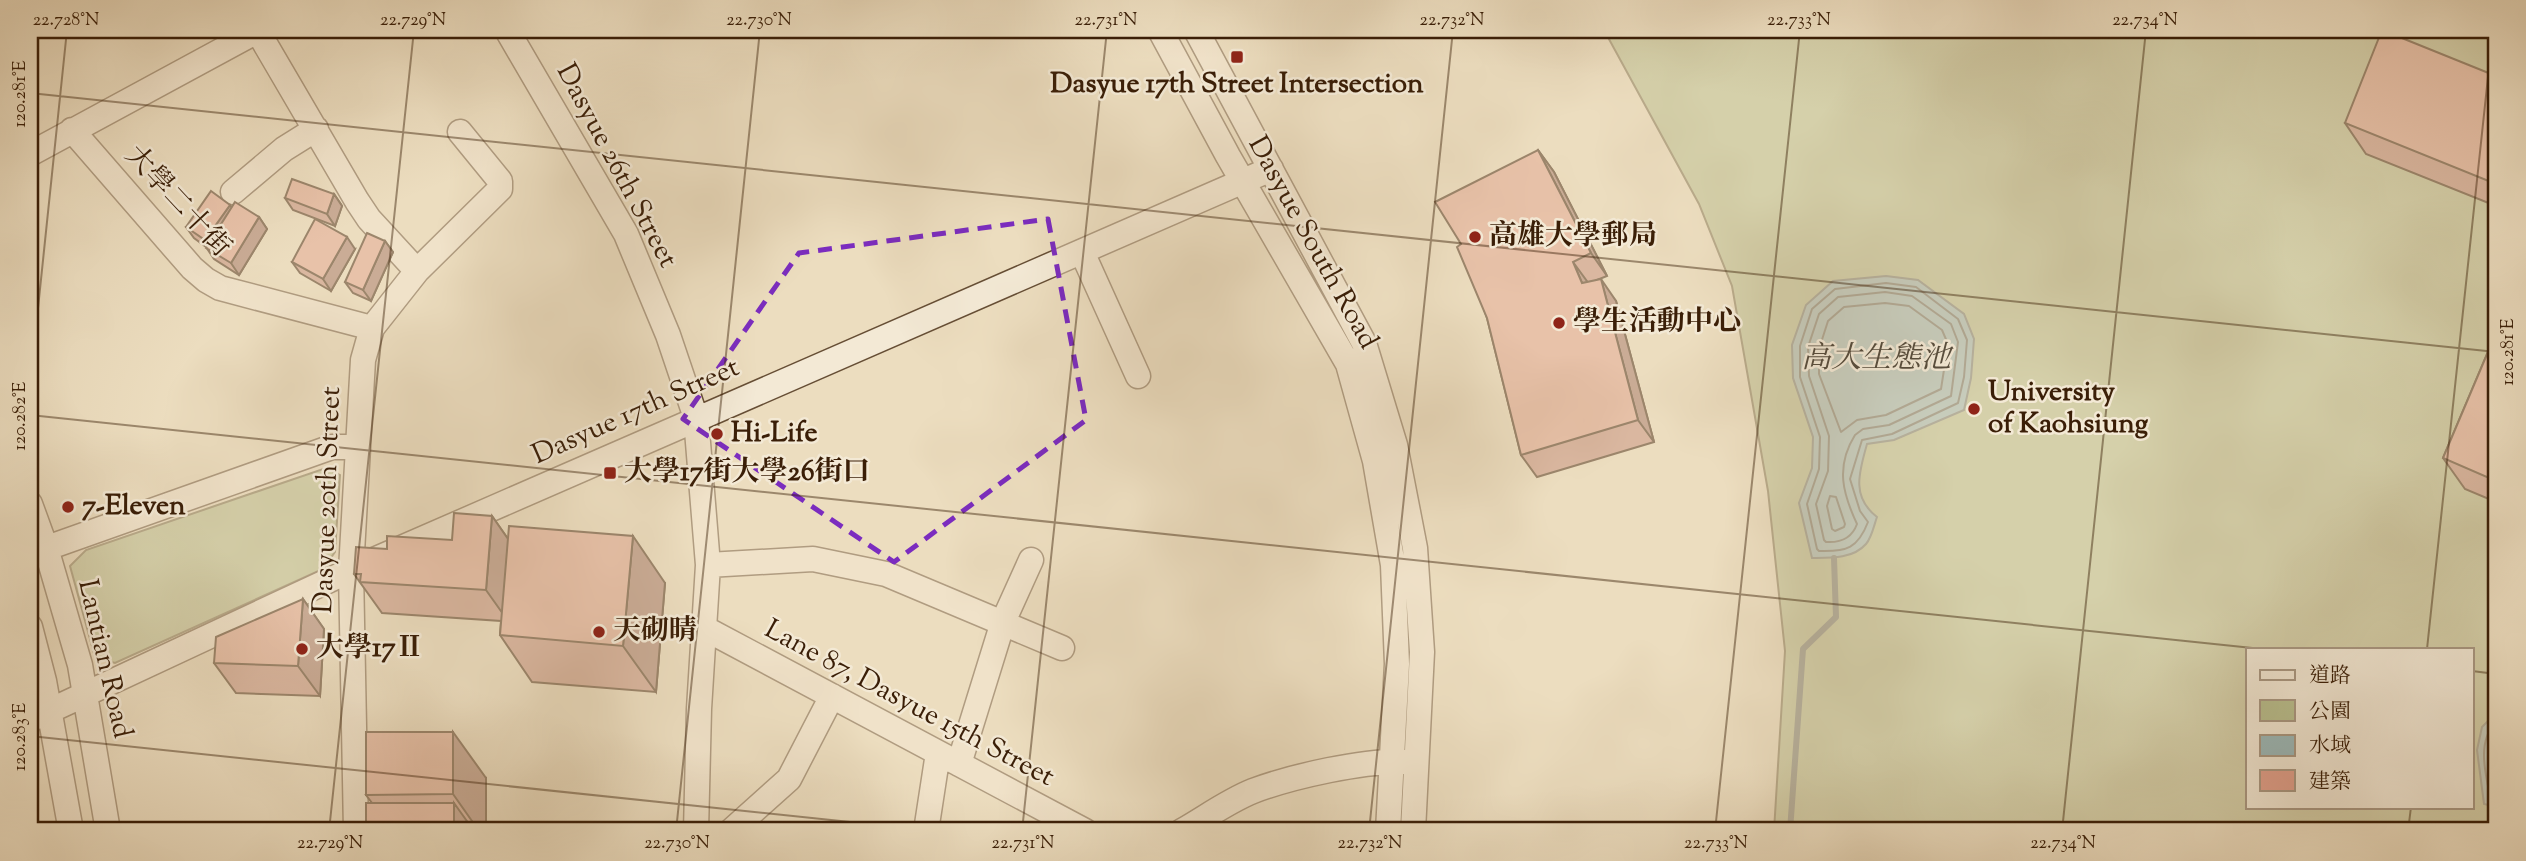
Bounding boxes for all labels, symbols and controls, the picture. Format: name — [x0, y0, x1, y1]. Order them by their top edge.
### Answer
text: 22.728°N — [33, 8, 99, 34]
text: 22.729°N — [380, 8, 446, 34]
text: 22.730°N — [726, 8, 792, 34]
text: 22.731°N — [1075, 8, 1137, 34]
text: 22.732°N — [1420, 8, 1484, 34]
text: 22.733°N — [1767, 8, 1831, 34]
text: 22.734°N — [2112, 8, 2178, 34]
marker: Dasyue 17th Street Intersection — [1229, 49, 1245, 65]
street label: Dasyue 26th Street — [545, 57, 687, 276]
text: 120.281°E — [8, 60, 34, 128]
place label: Dasyue 17th Street Intersection — [1050, 65, 1424, 105]
street label: Dasyue South Road — [1237, 129, 1387, 357]
street label: 大學二十街 — [115, 137, 239, 267]
place label: 高雄大學郵局 — [1489, 217, 1657, 257]
marker: 高雄大學郵局 — [1467, 229, 1483, 245]
place label: 學生活動中心 — [1573, 303, 1741, 343]
marker: 學生活動中心 — [1551, 315, 1567, 331]
text: 120.281°E — [2496, 318, 2522, 386]
water label: 高大生態池 — [1801, 338, 1954, 381]
street label: Dasyue 17th Street — [526, 348, 746, 476]
place label: University of Kaohsiung — [1988, 373, 2149, 445]
text: 120.282°E — [8, 381, 34, 450]
street label: Dasyue 20th Street — [304, 385, 352, 614]
marker: University of Kaohsiung — [1966, 401, 1982, 417]
place label: Hi-Life — [731, 414, 817, 454]
marker: Hi-Life — [709, 426, 725, 442]
place label: 大學17街大學26街口 — [624, 453, 871, 493]
marker: 大學17街大學26街口 — [602, 465, 618, 481]
place label: 7-Eleven — [82, 487, 186, 527]
marker: 7-Eleven — [60, 499, 76, 515]
street label: Lantian Road — [66, 576, 142, 743]
street label: Lane 87, Dasyue 15th Street — [757, 610, 1061, 798]
place label: 天砌晴 — [613, 612, 697, 652]
marker: 天砌晴 — [591, 624, 607, 640]
place label: 大學17Ⅱ — [316, 629, 424, 669]
marker: 大學17Ⅱ — [294, 641, 310, 657]
legend — [2246, 648, 2474, 808]
text: 道路 — [2309, 662, 2351, 692]
text: 公園 — [2309, 698, 2351, 728]
text: 120.283°E — [8, 703, 34, 771]
text: 水域 — [2309, 732, 2351, 762]
text: 建築 — [2309, 768, 2351, 798]
text: 22.729°N — [297, 831, 363, 857]
text: 22.730°N — [644, 831, 710, 857]
text: 22.731°N — [992, 831, 1054, 857]
text: 22.732°N — [1338, 831, 1402, 857]
text: 22.733°N — [1684, 831, 1748, 857]
text: 22.734°N — [2030, 831, 2096, 857]

